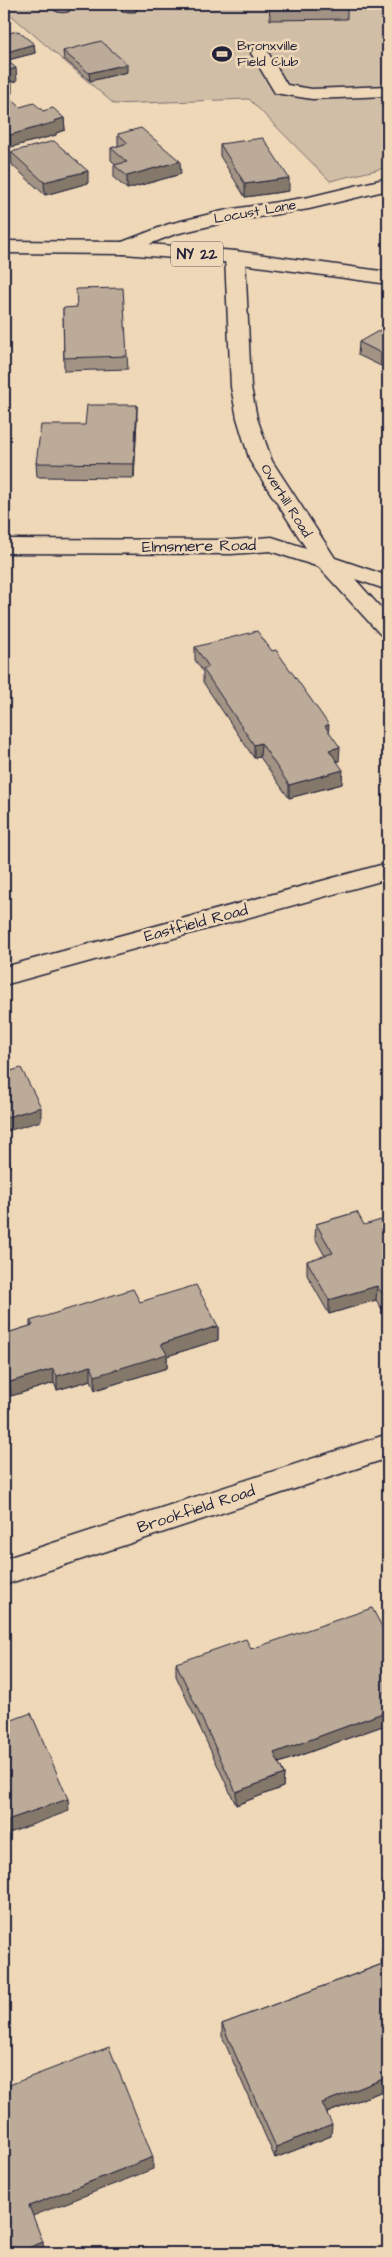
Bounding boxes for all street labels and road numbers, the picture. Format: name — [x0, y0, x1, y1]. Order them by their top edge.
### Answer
street label: Locust Lane — [212, 195, 298, 229]
road number: NY 22 — [171, 242, 223, 266]
street label: Overhill Road — [255, 460, 317, 542]
street label: Elmsmere Road — [142, 534, 256, 558]
street label: Eastfield Road — [142, 899, 250, 947]
street label: Brookfield Road — [134, 1480, 258, 1538]

